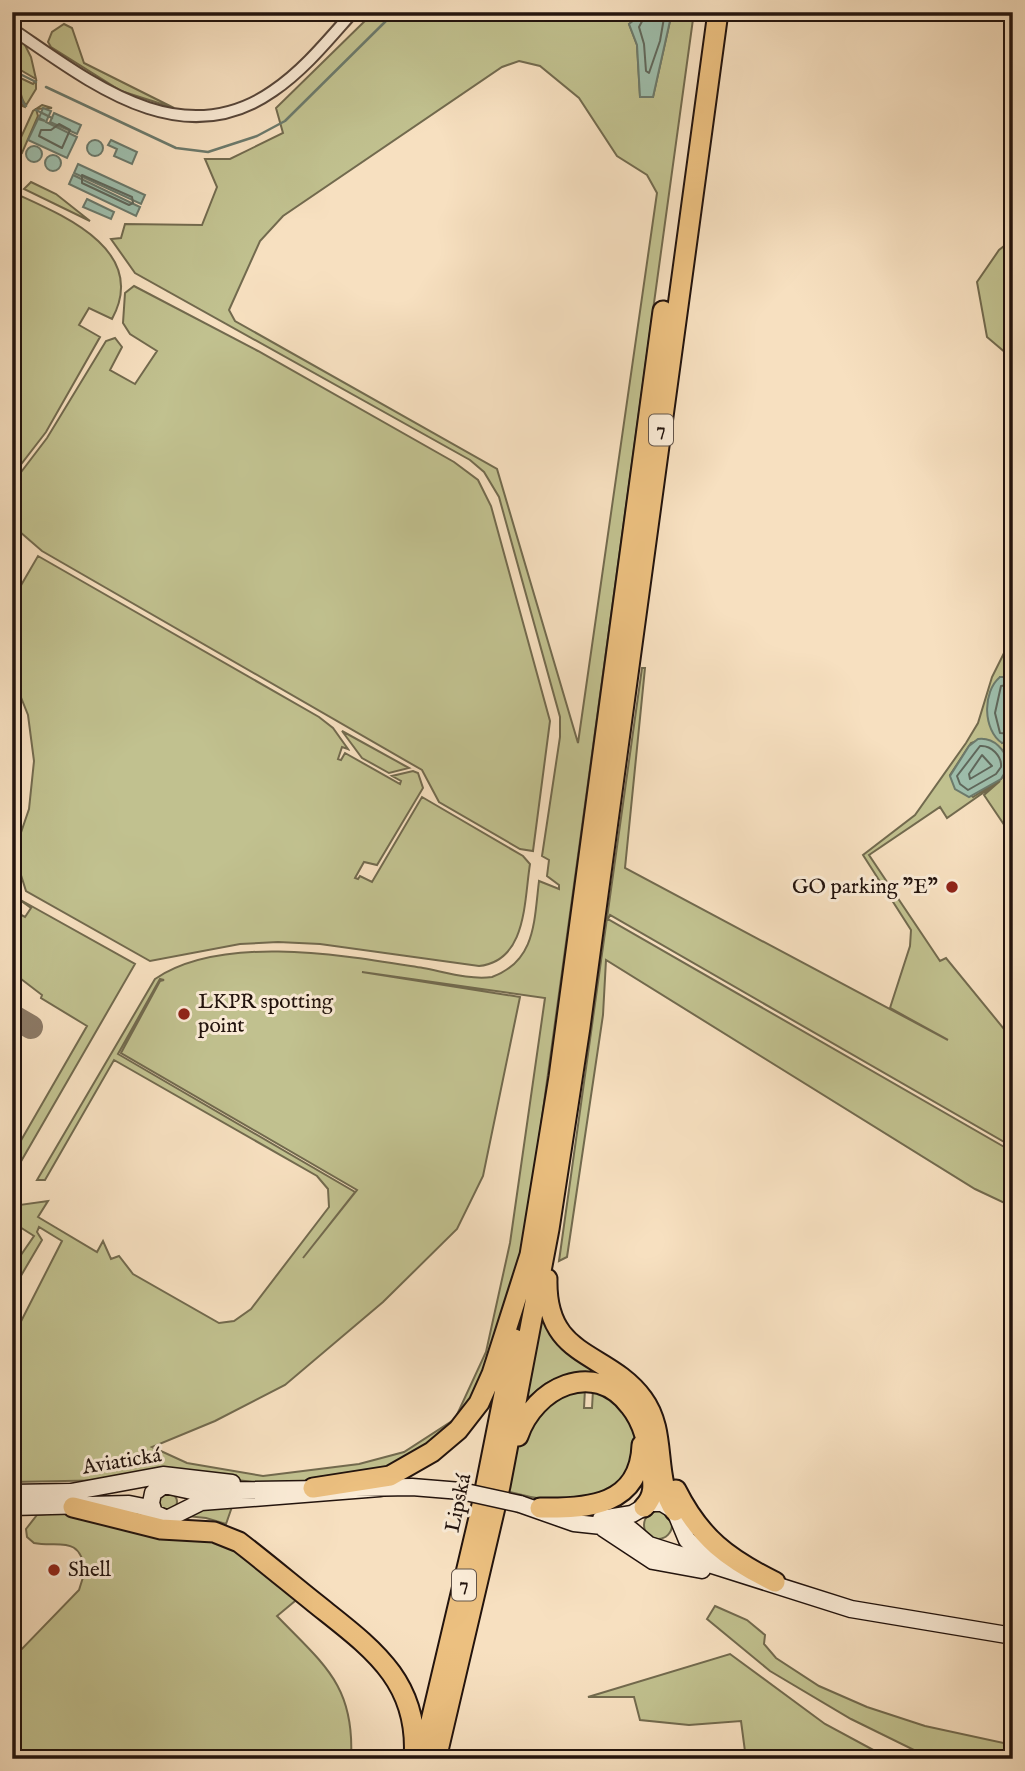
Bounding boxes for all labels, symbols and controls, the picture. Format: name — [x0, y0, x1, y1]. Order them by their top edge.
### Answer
road number: 7 — [649, 414, 673, 446]
place label: GO parking "E" — [792, 874, 938, 901]
marker: GO parking "E" — [944, 879, 960, 895]
place label: LKPR spotting point — [198, 989, 334, 1040]
marker: LKPR spotting point — [176, 1006, 192, 1022]
street label: Aviatická — [79, 1442, 164, 1482]
street label: Lipská — [440, 1470, 479, 1535]
place label: Shell — [68, 1557, 111, 1584]
marker: Shell — [46, 1562, 62, 1578]
road number: 7 — [452, 1569, 476, 1600]

